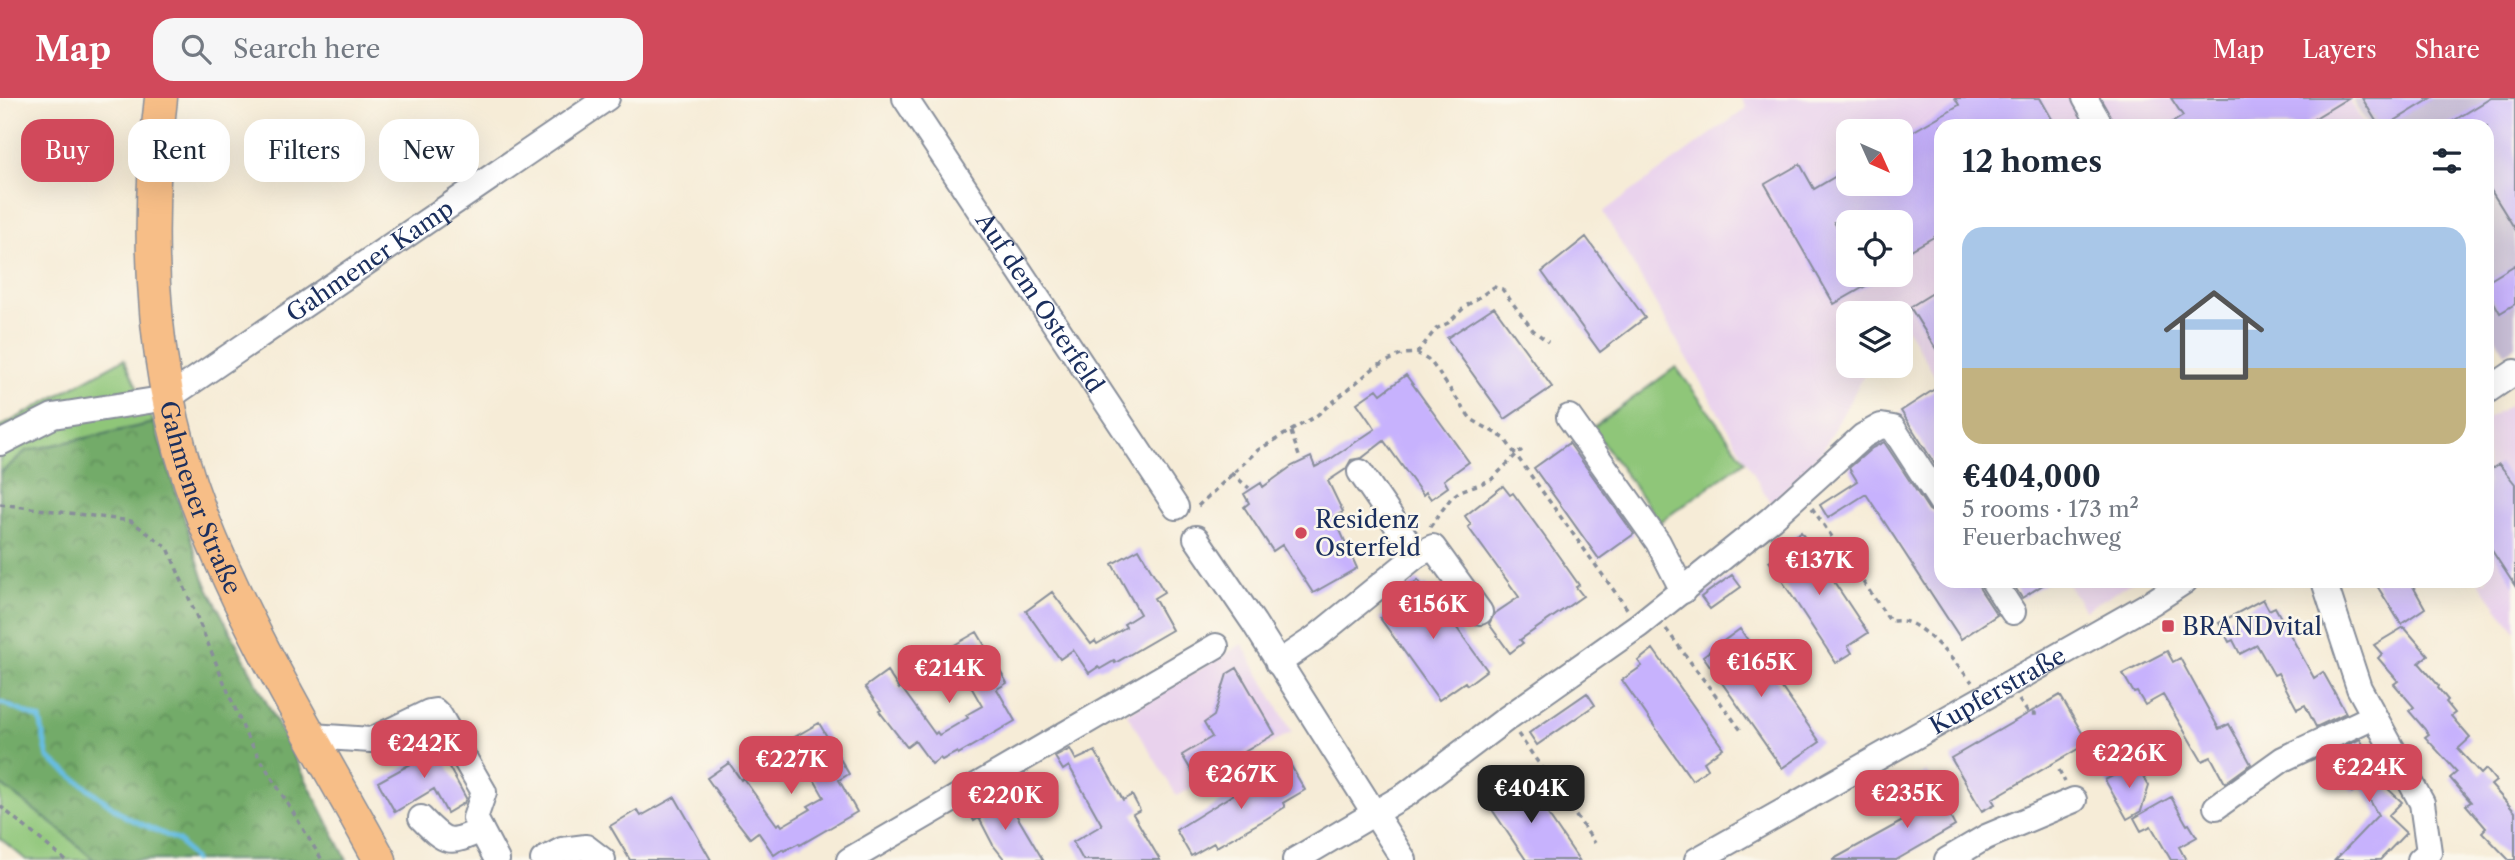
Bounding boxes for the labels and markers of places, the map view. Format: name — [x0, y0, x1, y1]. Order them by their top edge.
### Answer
place label: Residenz Osterfeld — [1315, 505, 1421, 562]
marker: Residenz Osterfeld — [1293, 525, 1309, 541]
pin: €137K — [1770, 538, 1868, 597]
pin: €156K — [1384, 582, 1482, 641]
place label: BRANDvital — [2182, 612, 2322, 641]
marker: BRANDvital — [2160, 618, 2176, 634]
pin: €165K — [1712, 640, 1810, 699]
pin: €214K — [900, 646, 998, 705]
pin: €242K — [375, 720, 473, 780]
pin: €226K — [2080, 730, 2178, 790]
pin: €227K — [742, 736, 840, 796]
pin: €224K — [2320, 744, 2418, 804]
pin: €267K — [1192, 752, 1290, 811]
pin: €404K — [1482, 766, 1580, 825]
pin: €235K — [1858, 770, 1956, 830]
pin: €220K — [956, 772, 1054, 832]

